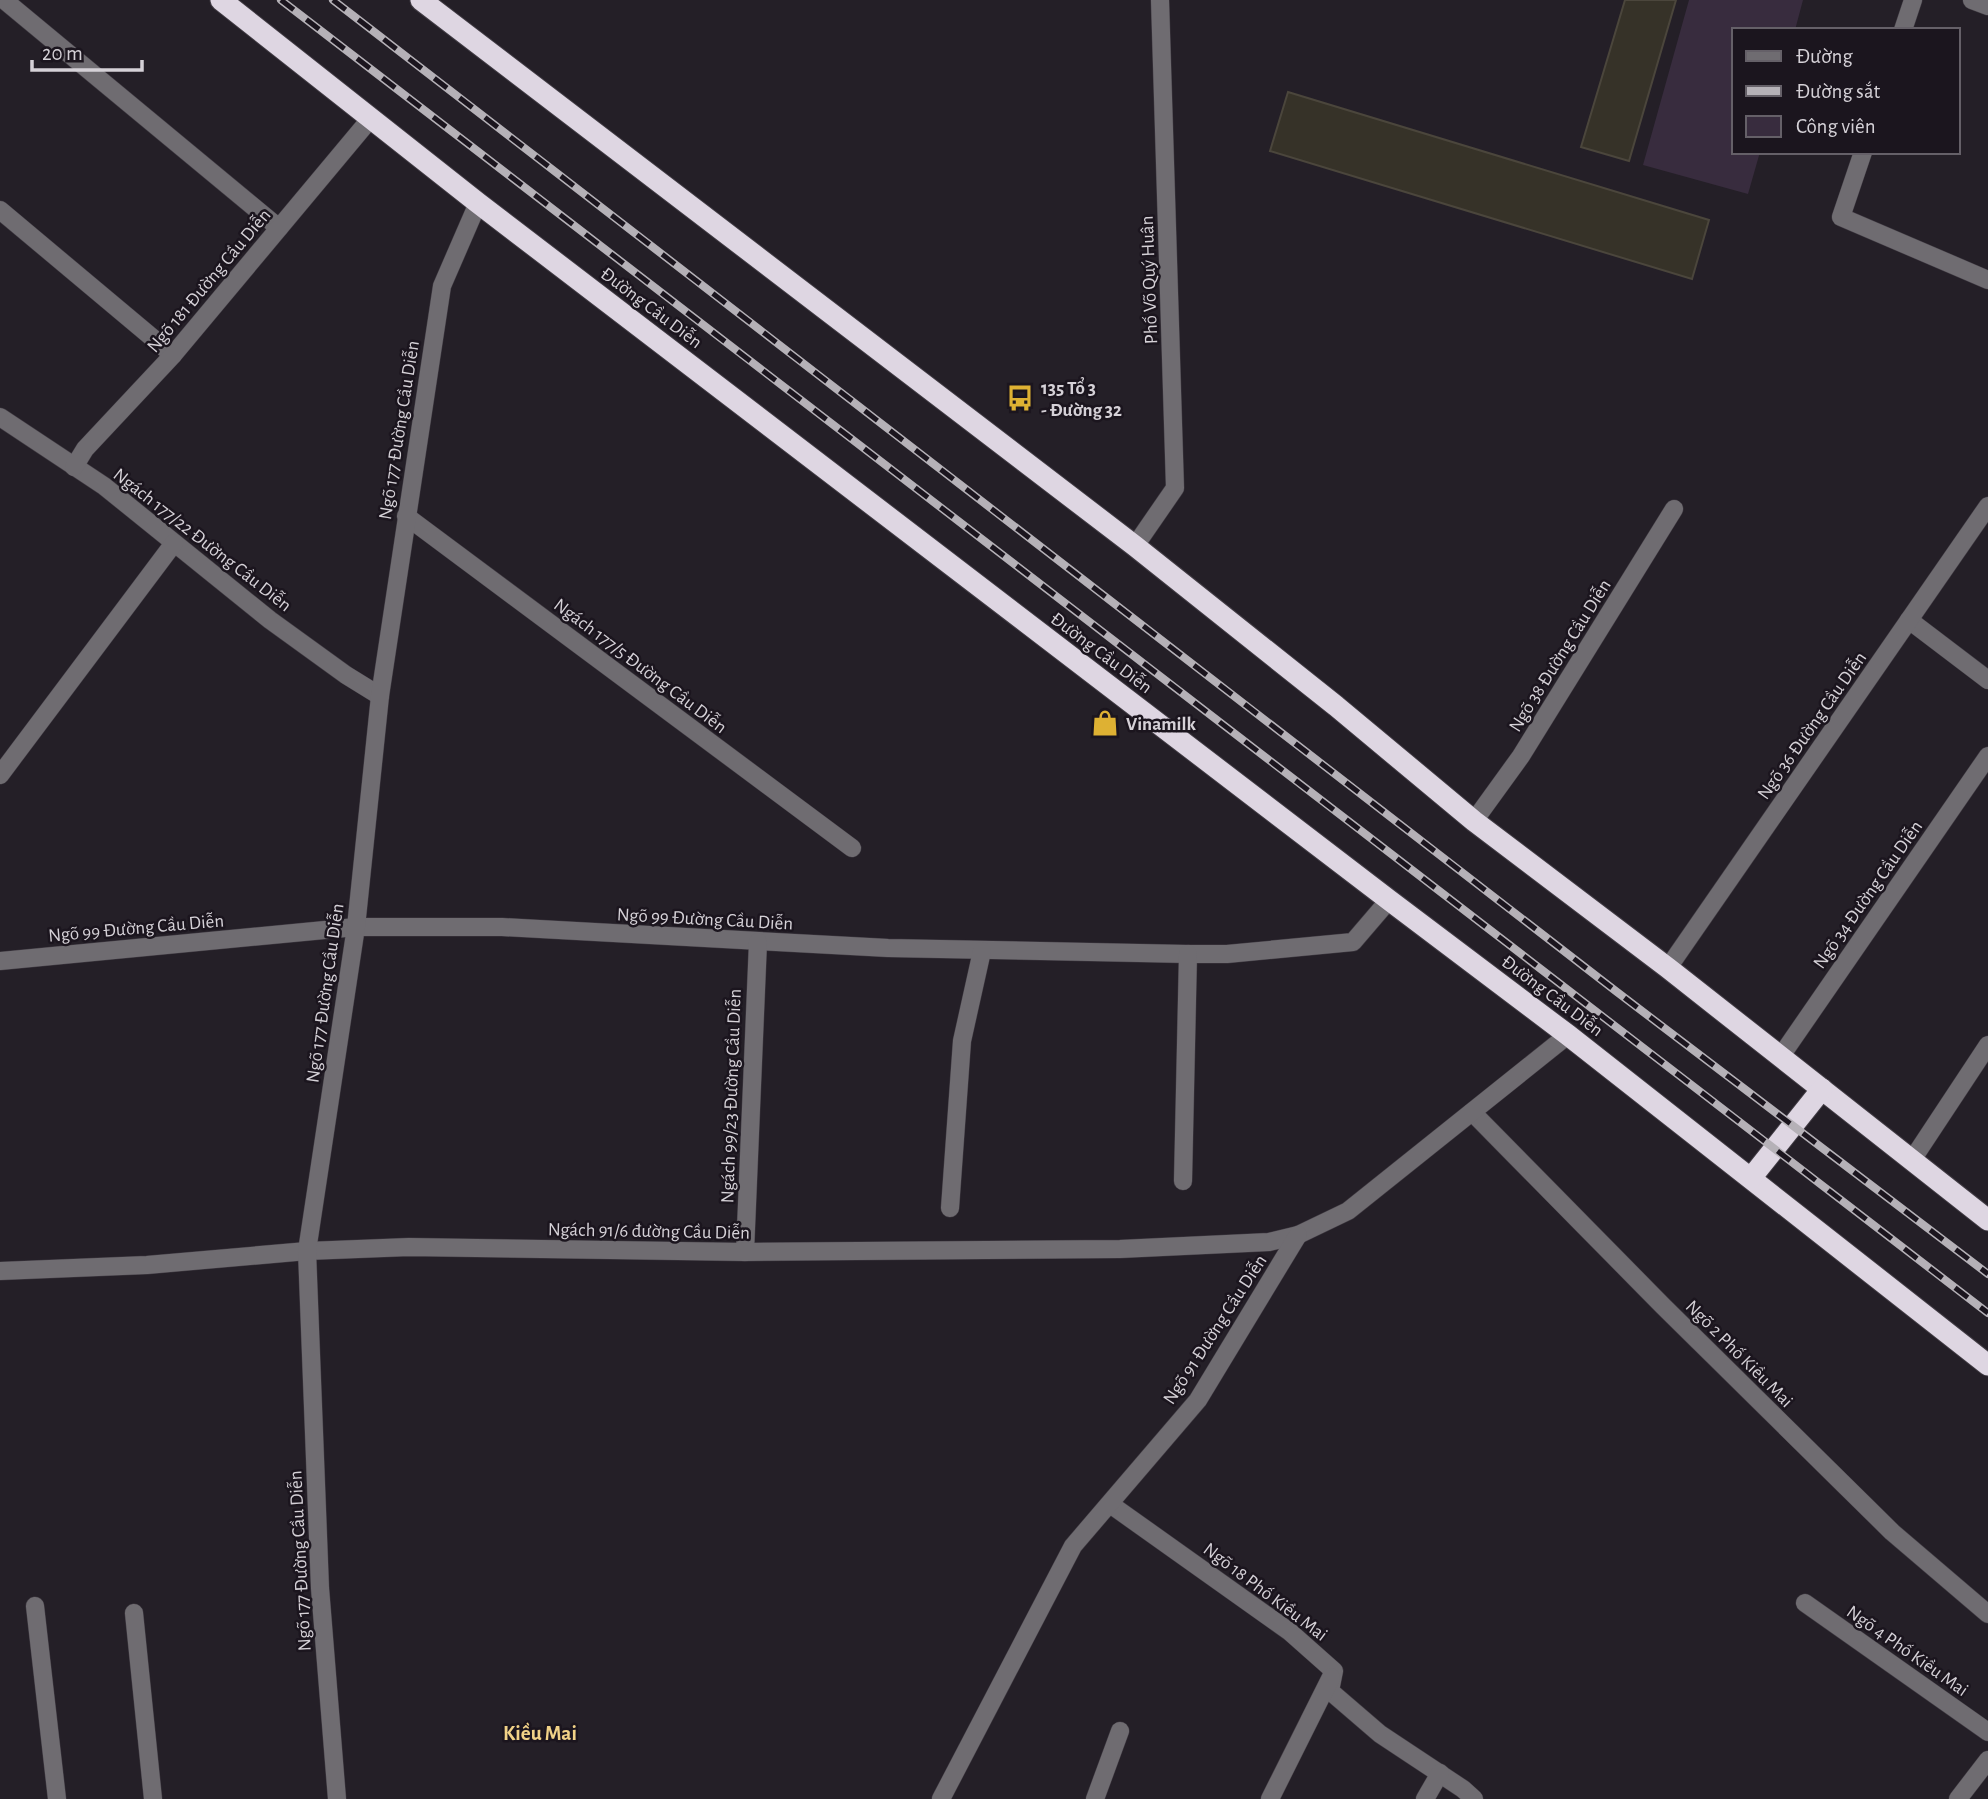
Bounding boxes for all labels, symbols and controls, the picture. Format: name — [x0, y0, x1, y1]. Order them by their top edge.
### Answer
scale bar — [32, 28, 142, 72]
legend — [1732, 28, 1960, 154]
text: 20 m — [42, 43, 83, 64]
text: Đường — [1796, 46, 1853, 67]
text: Đường sắt — [1796, 81, 1881, 102]
text: Công viên — [1796, 116, 1876, 137]
street label: Ngõ 181 Đường Cầu Diễn — [143, 205, 275, 356]
street label: Phố Võ Quý Huân — [1138, 215, 1161, 345]
street label: Đường Cầu Diễn — [597, 263, 706, 352]
street label: Ngõ 177 Đường Cầu Diễn — [375, 339, 423, 521]
place label: 135 Tổ 3 - Đường 32 — [1041, 377, 1122, 420]
bus stop icon: 135 Tổ 3 - Đường 32 — [1005, 383, 1035, 413]
street label: Ngách 177/22 Đường Cầu Diễn — [109, 464, 295, 615]
street label: Ngõ 38 Đường Cầu Diễn — [1505, 576, 1615, 735]
street label: Ngách 177/5 Đường Cầu Diễn — [550, 594, 731, 737]
street label: Đường Cầu Diễn — [1047, 608, 1156, 697]
street label: Ngõ 36 Đường Cầu Diễn — [1753, 648, 1870, 803]
shop icon: Vinamilk — [1090, 708, 1120, 738]
place label: Vinamilk — [1126, 715, 1196, 734]
street label: Ngõ 34 Đường Cầu Diễn — [1809, 817, 1926, 972]
street label: Ngõ 177 Đường Cầu Diễn — [302, 902, 347, 1084]
street label: Ngõ 99 Đường Cầu Diễn — [616, 904, 794, 934]
street label: Ngõ 99 Đường Cầu Diễn — [47, 910, 225, 946]
street label: Đường Cầu Diễn — [1498, 951, 1607, 1040]
street label: Ngách 99/23 Đường Cầu Diễn — [717, 988, 745, 1204]
street label: Ngách 91/6 đường Cầu Diễn — [548, 1219, 750, 1243]
street label: Ngõ 91 Đường Cầu Diễn — [1159, 1251, 1271, 1408]
street label: Ngõ 2 Phố Kiều Mai — [1682, 1297, 1796, 1411]
street label: Ngõ 177 Đường Cầu Diễn — [285, 1470, 315, 1652]
street label: Ngõ 18 Phố Kiều Mai — [1200, 1540, 1331, 1645]
street label: Ngõ 4 Phố Kiều Mai — [1843, 1602, 1971, 1700]
district label: Kiều Mai — [503, 1722, 577, 1744]

